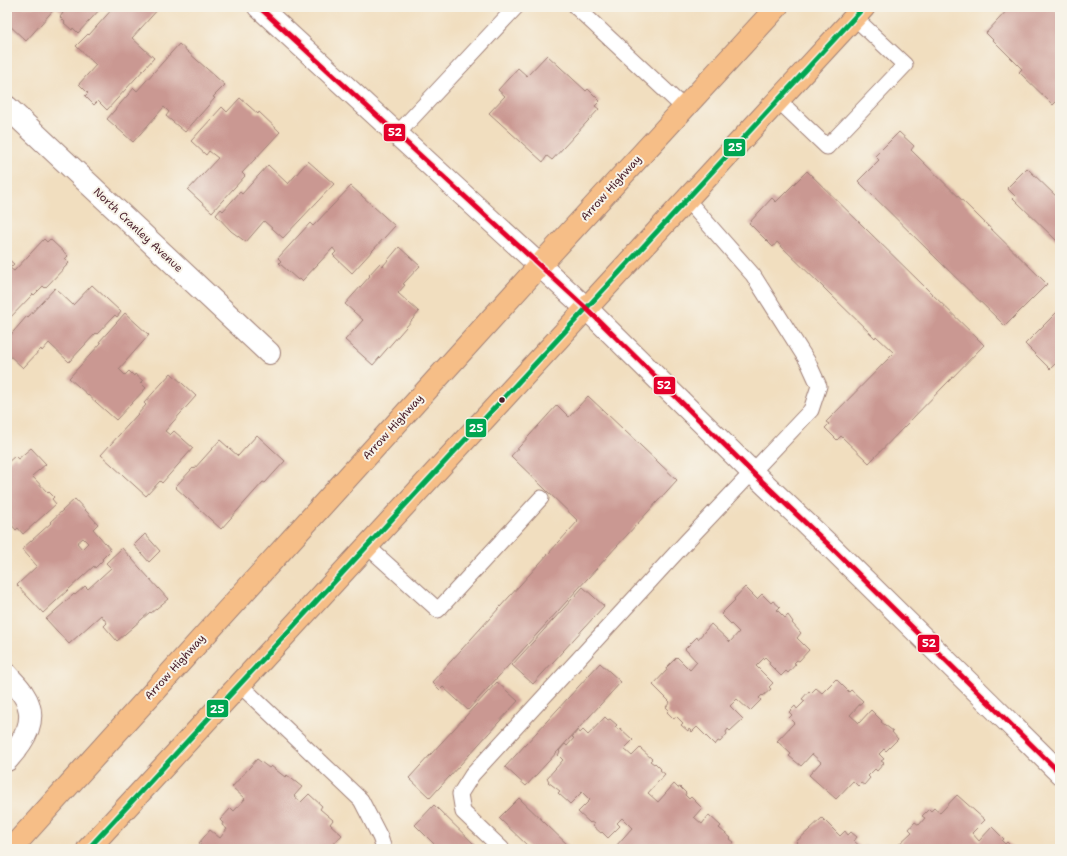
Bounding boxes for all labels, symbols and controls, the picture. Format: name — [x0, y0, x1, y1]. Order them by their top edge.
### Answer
line badge: 52 — [383, 123, 406, 142]
text: 52 — [388, 125, 402, 140]
line badge: 25 — [723, 138, 746, 157]
text: 25 — [728, 140, 742, 155]
street label: Arrow Highway — [577, 152, 645, 224]
street label: North Cranley Avenue — [90, 184, 186, 276]
line badge: 52 — [653, 376, 676, 395]
text: 52 — [657, 378, 671, 393]
street label: Arrow Highway — [359, 391, 427, 463]
unlabelled marker — [497, 395, 507, 405]
line badge: 25 — [465, 418, 487, 438]
text: 25 — [469, 421, 483, 436]
street label: Arrow Highway — [141, 631, 209, 703]
line badge: 52 — [917, 634, 940, 653]
text: 52 — [922, 636, 936, 651]
line badge: 25 — [206, 699, 229, 718]
text: 25 — [210, 702, 224, 717]

